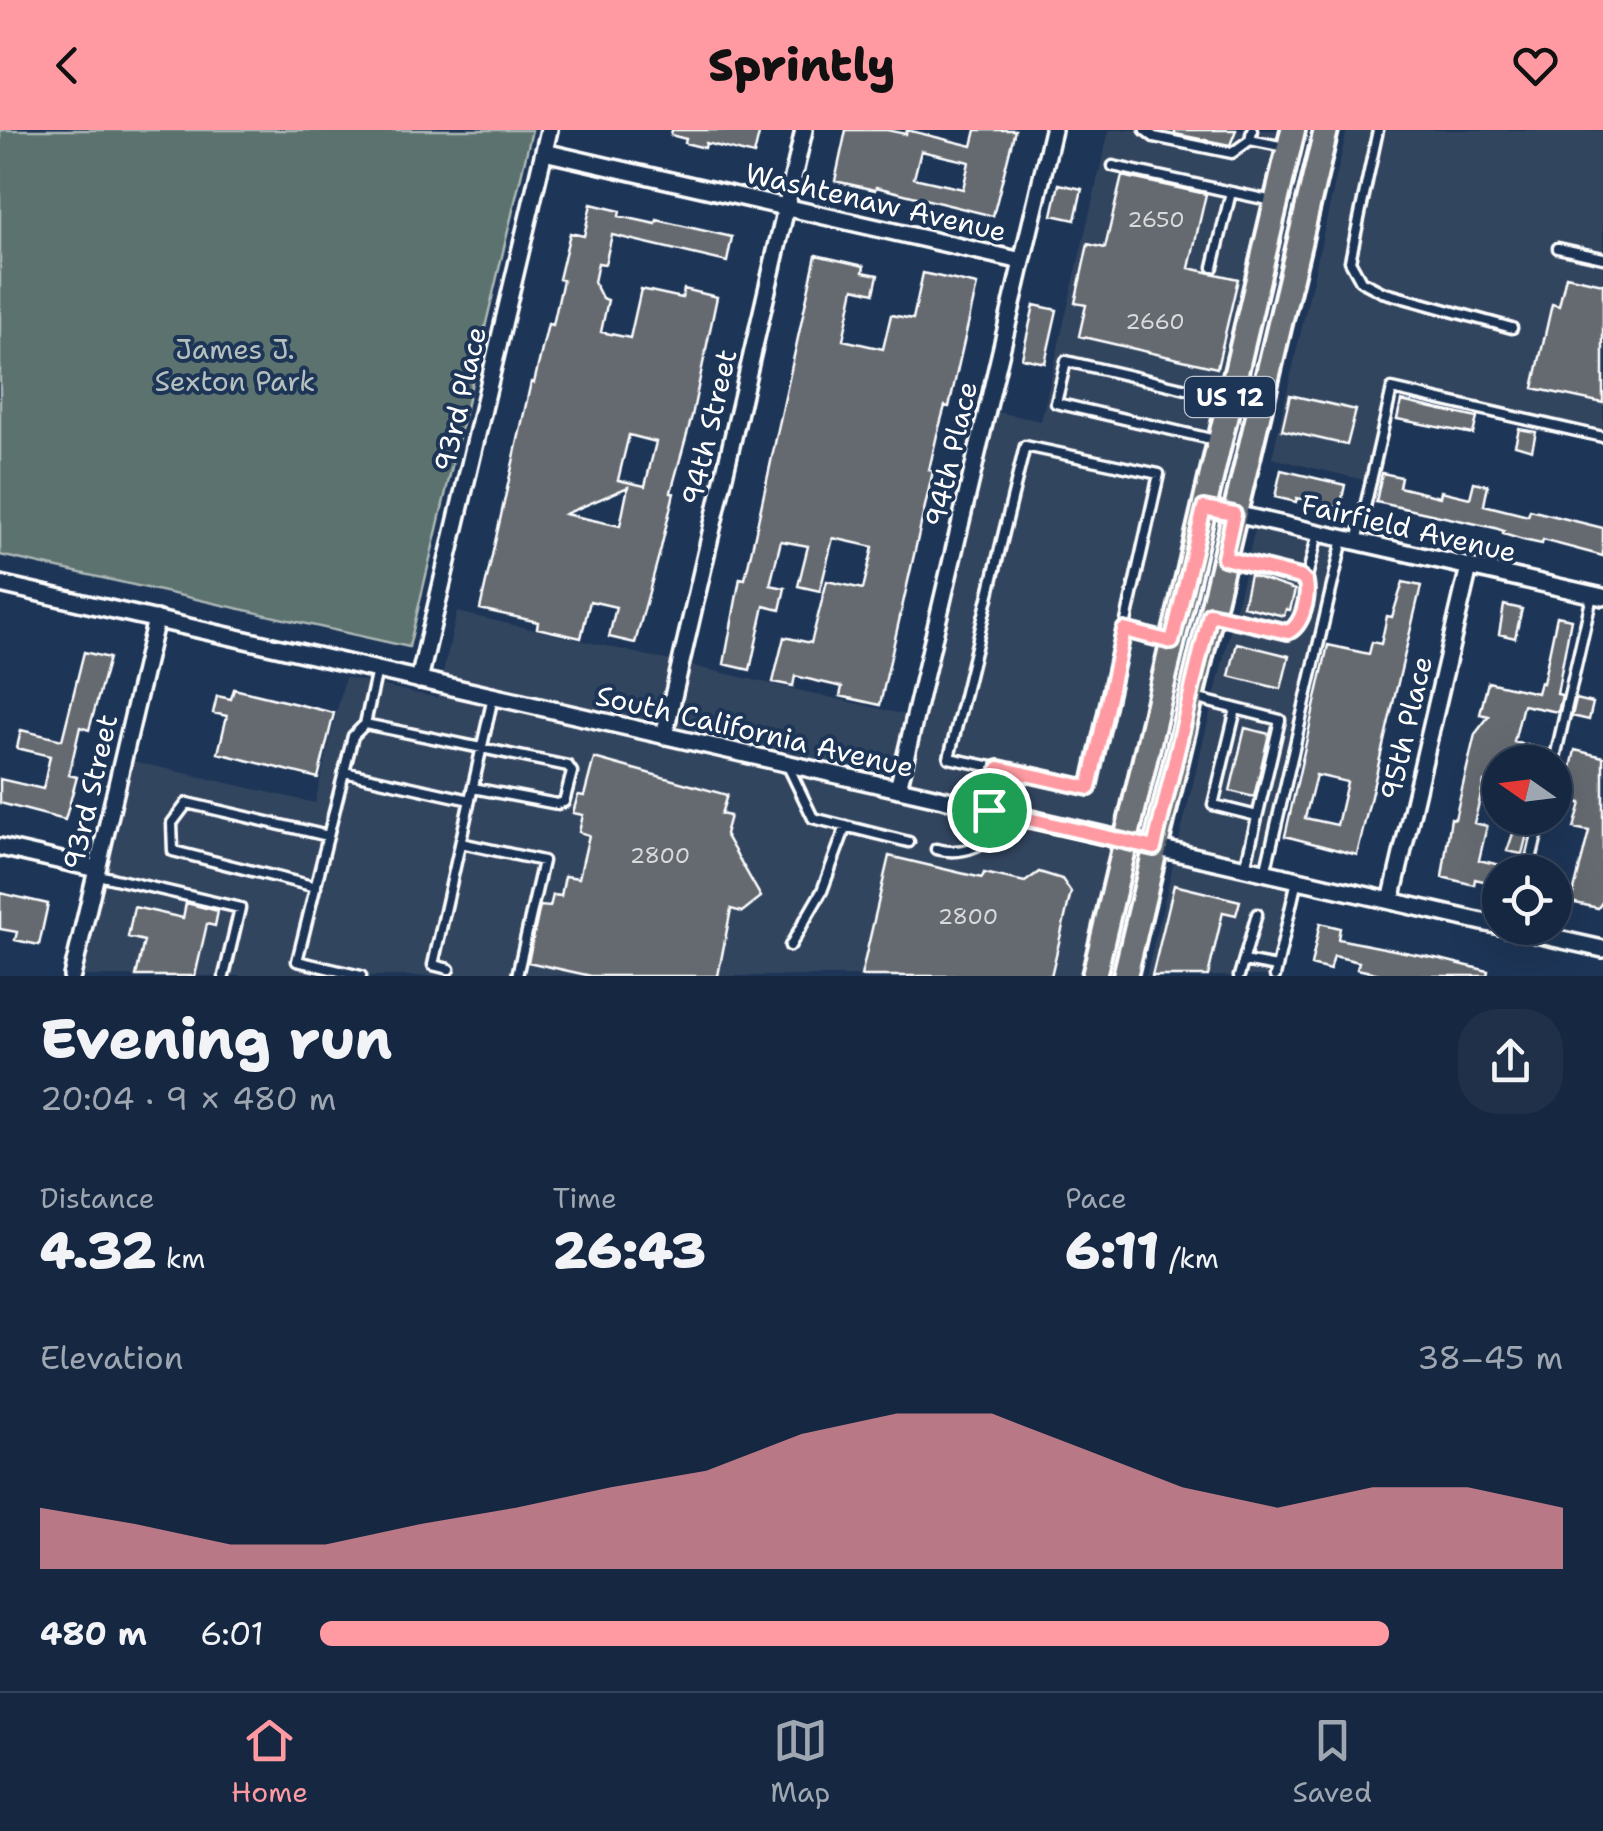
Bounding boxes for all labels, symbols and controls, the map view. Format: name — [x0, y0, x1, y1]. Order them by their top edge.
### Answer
text: Sprintly — [708, 35, 895, 95]
icon: back — [40, 38, 95, 93]
icon: heart — [1508, 38, 1563, 93]
street label: Washtenaw Avenue — [742, 153, 1010, 251]
house number: 2650 — [1127, 205, 1185, 234]
house number: 2660 — [1125, 307, 1185, 336]
street label: 93rd Place — [425, 323, 495, 475]
park label: James J. Sexton Park — [155, 330, 315, 400]
street label: 94th Street — [673, 345, 745, 509]
road number: US 12 — [1185, 377, 1275, 417]
street label: 94th Place — [916, 378, 986, 530]
street label: Fairfield Avenue — [1298, 485, 1520, 571]
street label: 95th Place — [1371, 652, 1441, 804]
street label: South California Avenue — [592, 676, 918, 786]
street label: 93rd Street — [54, 710, 126, 874]
north arrow — [1482, 745, 1572, 835]
map controls — [1482, 745, 1572, 945]
pin — [947, 768, 1032, 853]
icon: arrive — [962, 783, 1017, 838]
house number: 2800 — [630, 841, 690, 870]
button: locate — [1482, 855, 1572, 945]
house number: 2800 — [938, 902, 998, 931]
text: Evening run — [40, 1002, 392, 1076]
button: share — [1458, 1009, 1563, 1114]
text: 20:04 · 9 × 480 m — [40, 1077, 336, 1120]
text: Distance — [40, 1179, 155, 1217]
text: Time — [553, 1179, 617, 1217]
text: Pace — [1065, 1179, 1127, 1217]
text: 4.32 — [40, 1217, 156, 1284]
text: 26:43 — [553, 1217, 706, 1284]
text: 6:11 — [1065, 1217, 1159, 1284]
text: km — [156, 1239, 205, 1277]
text: /km — [1159, 1239, 1219, 1277]
text: Elevation — [40, 1336, 183, 1379]
text: 38–45 m — [1417, 1336, 1563, 1379]
text: 480 m — [40, 1612, 147, 1655]
text: 6:01 — [200, 1612, 264, 1655]
tab: Home — [231, 1713, 308, 1811]
tab: Map — [770, 1713, 830, 1811]
tab: Saved — [1292, 1713, 1372, 1811]

